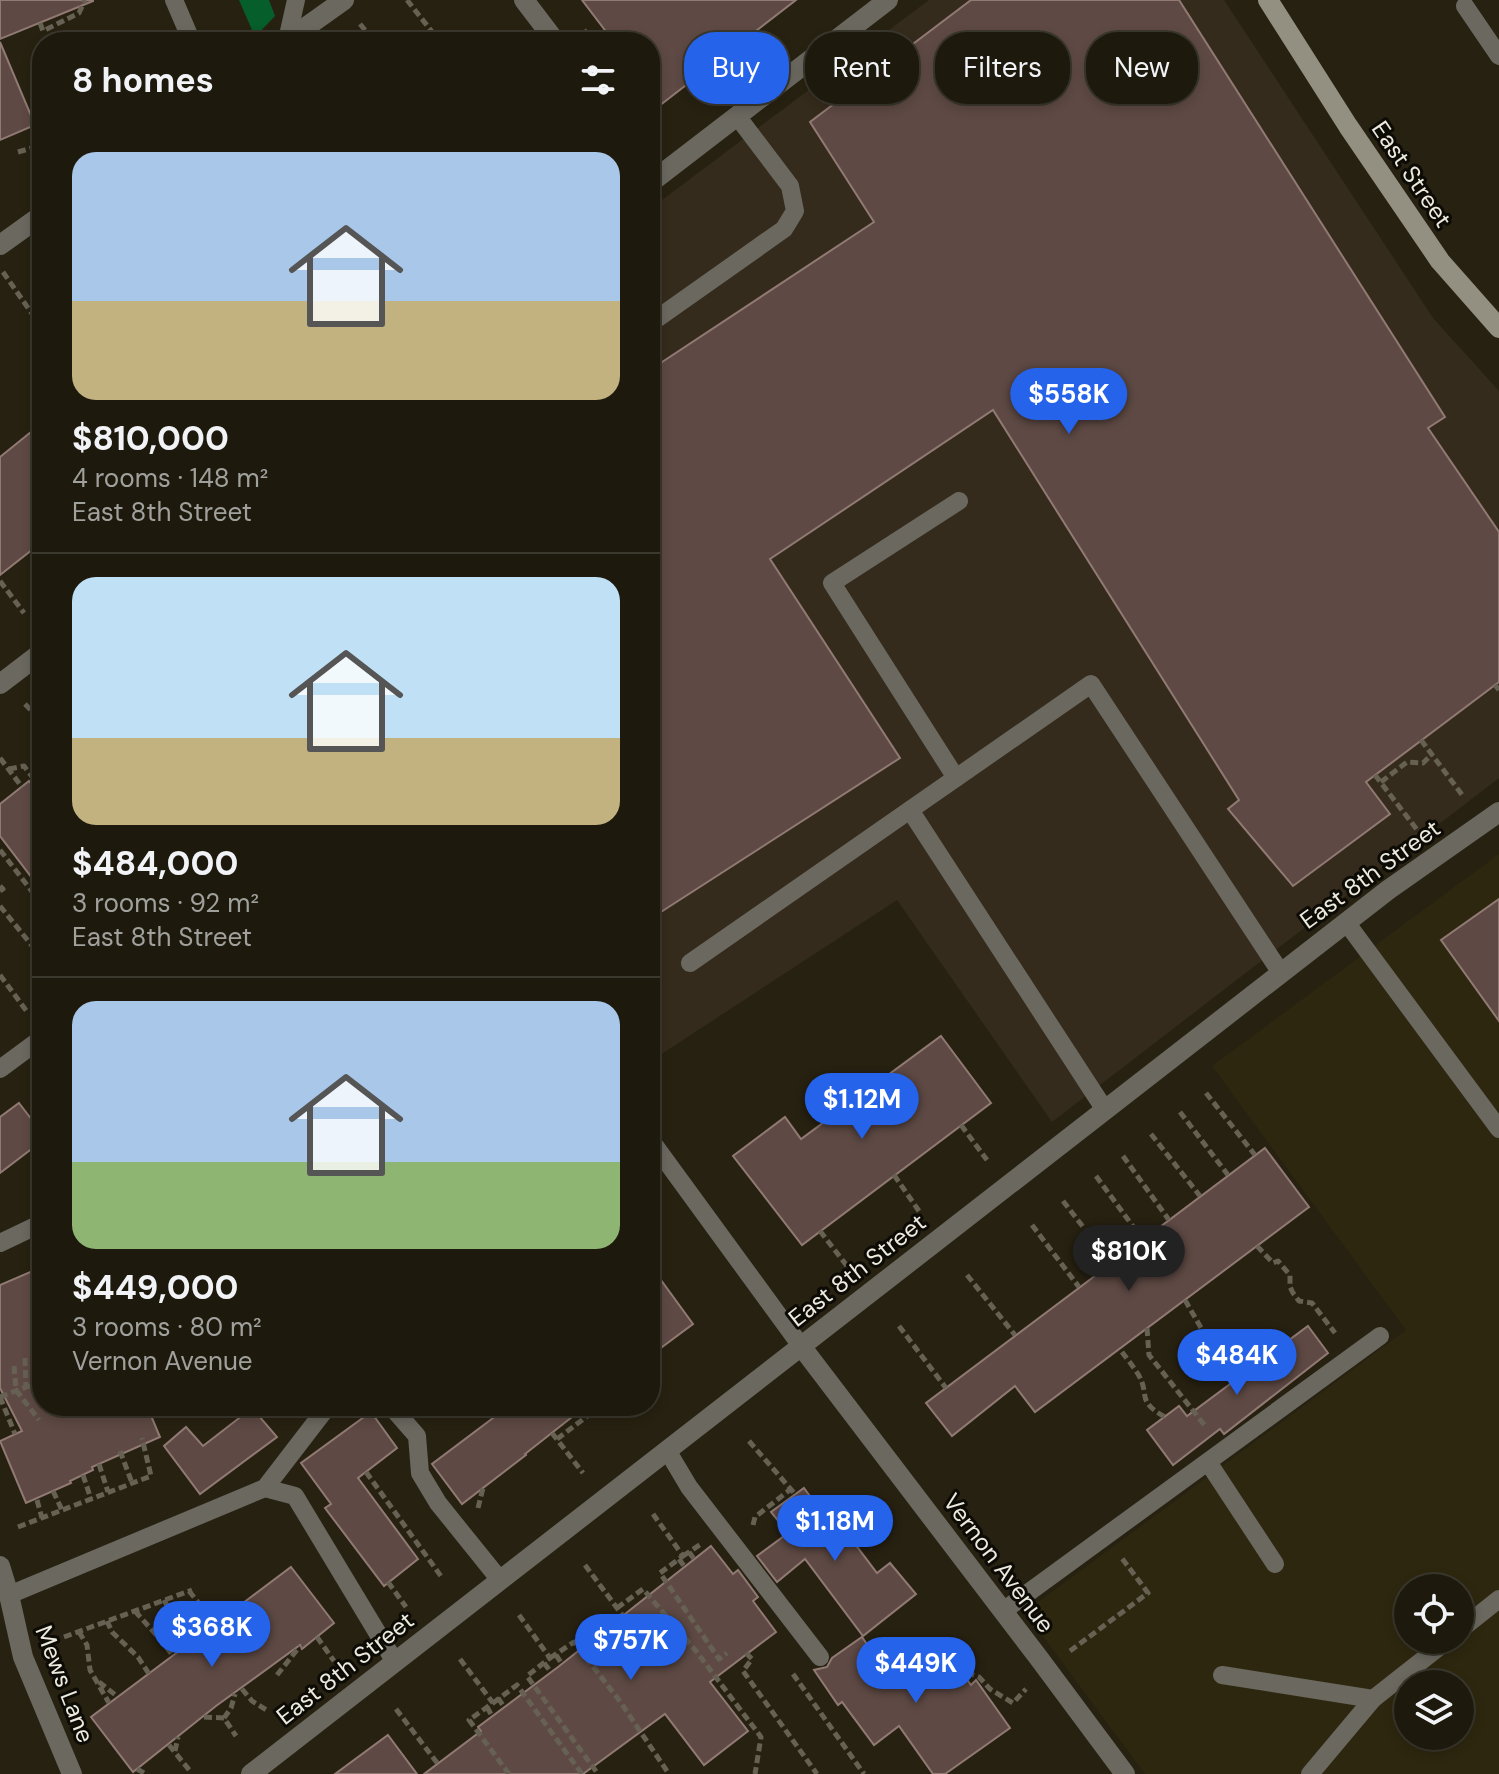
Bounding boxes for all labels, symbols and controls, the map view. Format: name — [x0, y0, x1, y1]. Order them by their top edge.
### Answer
chip: Buy — [684, 32, 789, 104]
chip: Rent — [805, 32, 919, 104]
chip: Filters — [935, 32, 1070, 104]
chip: New — [1086, 32, 1198, 104]
text: 8 homes — [72, 58, 214, 103]
icon: filters — [576, 58, 620, 102]
street label: East Street — [1365, 115, 1459, 233]
icon: home — [274, 204, 418, 348]
pin: $558K — [1013, 368, 1125, 436]
text: $558K — [1028, 377, 1110, 411]
text: $810,000 — [72, 416, 229, 461]
text: 4 rooms · 148 m² — [72, 461, 268, 495]
text: East 8th Street — [72, 495, 252, 529]
icon: home — [274, 629, 418, 773]
street label: East 8th Street — [1294, 813, 1446, 935]
text: $484,000 — [72, 841, 238, 886]
text: 3 rooms · 92 m² — [72, 886, 259, 920]
text: East 8th Street — [72, 920, 252, 954]
icon: home — [274, 1053, 418, 1197]
pin: $1.12M — [797, 1073, 927, 1141]
text: $1.12M — [823, 1082, 901, 1116]
street label: East 8th Street — [782, 1207, 932, 1333]
pin: $810K — [1073, 1225, 1185, 1293]
text: $810K — [1091, 1234, 1167, 1268]
text: $449,000 — [72, 1265, 239, 1310]
text: 3 rooms · 80 m² — [72, 1310, 262, 1344]
pin: $484K — [1181, 1329, 1293, 1397]
text: $484K — [1196, 1338, 1278, 1372]
text: Vernon Avenue — [72, 1344, 253, 1378]
street label: Vernon Avenue — [936, 1487, 1062, 1639]
pin: $1.18M — [770, 1495, 900, 1563]
text: $1.18M — [795, 1504, 875, 1538]
map controls — [1394, 1574, 1474, 1750]
button: locate — [1394, 1574, 1474, 1654]
pin: $368K — [156, 1601, 268, 1669]
street label: East 8th Street — [270, 1605, 420, 1731]
text: $368K — [171, 1610, 253, 1644]
pin: $757K — [575, 1614, 687, 1682]
street label: Mews Lane — [28, 1621, 102, 1747]
text: $757K — [593, 1623, 669, 1657]
pin: $449K — [860, 1637, 972, 1705]
text: $449K — [875, 1646, 958, 1680]
button: layers — [1394, 1670, 1474, 1750]

